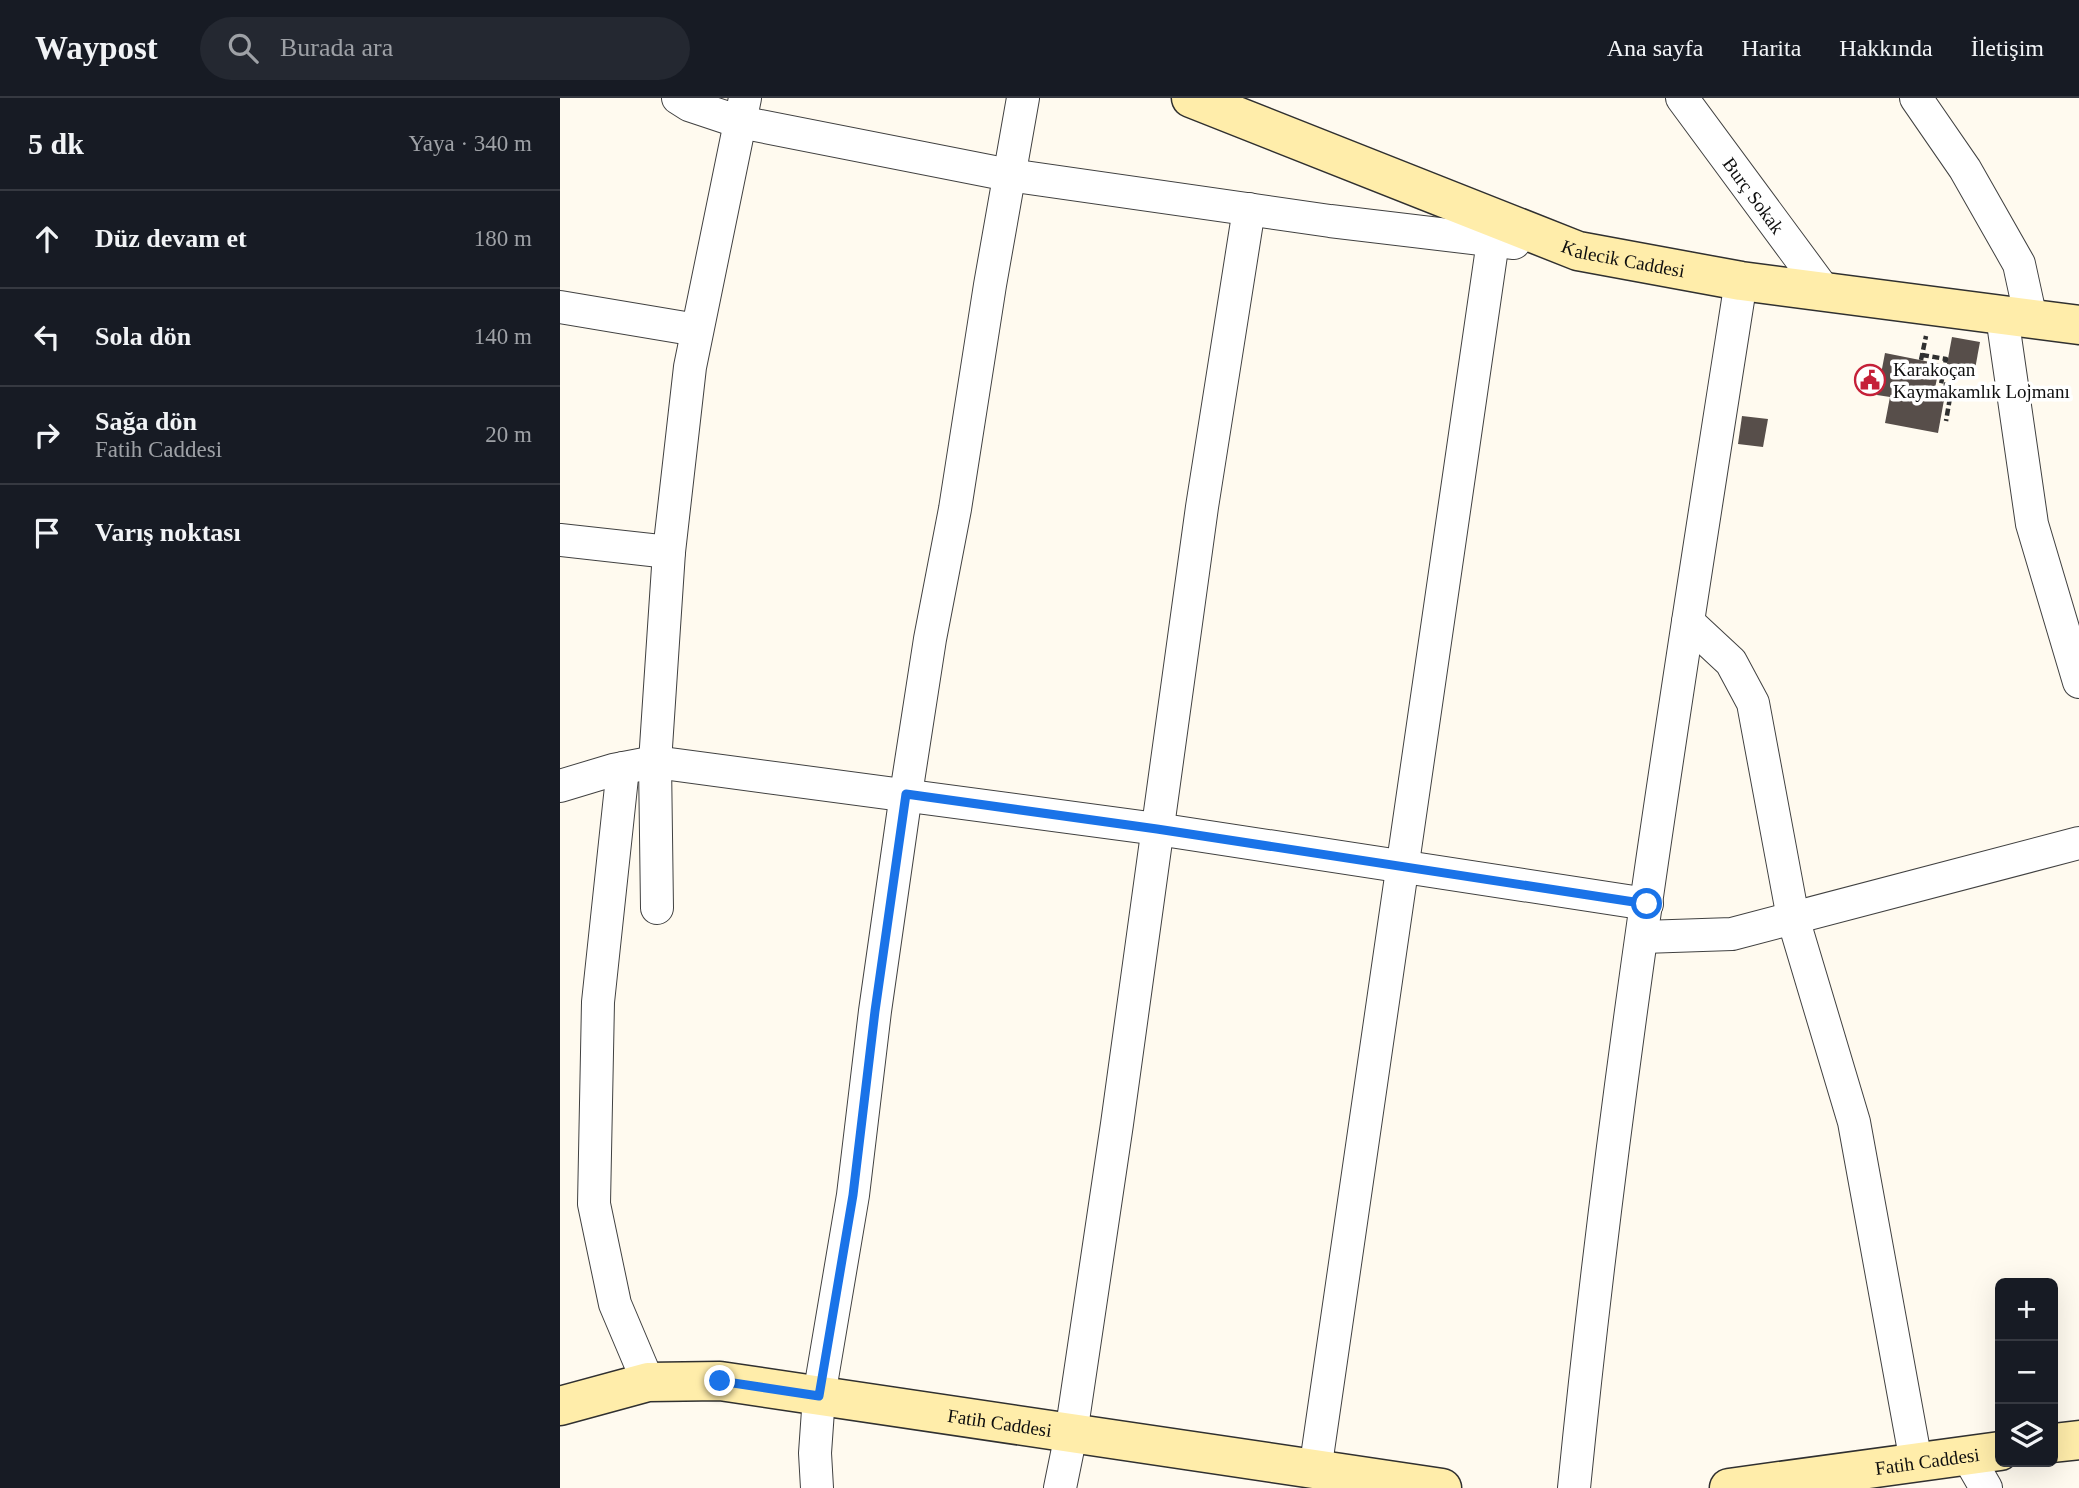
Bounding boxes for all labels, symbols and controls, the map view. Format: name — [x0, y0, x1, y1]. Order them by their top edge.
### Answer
search box — [200, 17, 690, 80]
icon: search — [224, 29, 262, 67]
text: Waypost — [35, 30, 158, 66]
text: Burada ara — [280, 33, 393, 62]
text: Ana sayfa — [1607, 35, 1703, 61]
text: Harita — [1741, 35, 1801, 61]
text: Hakkında — [1839, 35, 1933, 61]
text: İletişim — [1971, 35, 2044, 61]
text: 5 dk — [28, 127, 84, 160]
text: Yaya · 340 m — [408, 131, 532, 156]
street label: Burç Sokak — [1719, 154, 1789, 238]
icon: ahead — [28, 220, 66, 258]
text: Düz devam et — [95, 224, 247, 253]
text: 180 m — [474, 226, 532, 251]
street label: Kalecik Caddesi — [1558, 236, 1686, 281]
icon: left — [28, 318, 66, 356]
text: Sola dön — [95, 322, 191, 351]
text: 140 m — [474, 324, 532, 349]
place label: Karakoçan Kaymakamlık Lojmanı — [1893, 359, 2070, 402]
public building icon: Karakoçan Kaymakamlık Lojmanı — [1853, 363, 1887, 397]
text: Sağa dön — [95, 407, 197, 436]
icon: right — [28, 416, 66, 454]
text: 20 m — [485, 422, 532, 447]
text: Fatih Caddesi — [95, 437, 222, 462]
icon: arrive — [28, 514, 66, 552]
text: Varış noktası — [95, 518, 241, 547]
route start — [1631, 888, 1662, 919]
map controls — [1995, 1278, 2058, 1467]
button: + — [1995, 1278, 2058, 1341]
button: − — [1995, 1341, 2058, 1404]
route end — [704, 1365, 735, 1396]
button: layers — [1995, 1404, 2058, 1467]
street label: Fatih Caddesi — [946, 1405, 1053, 1441]
street label: Fatih Caddesi — [1874, 1444, 1981, 1479]

